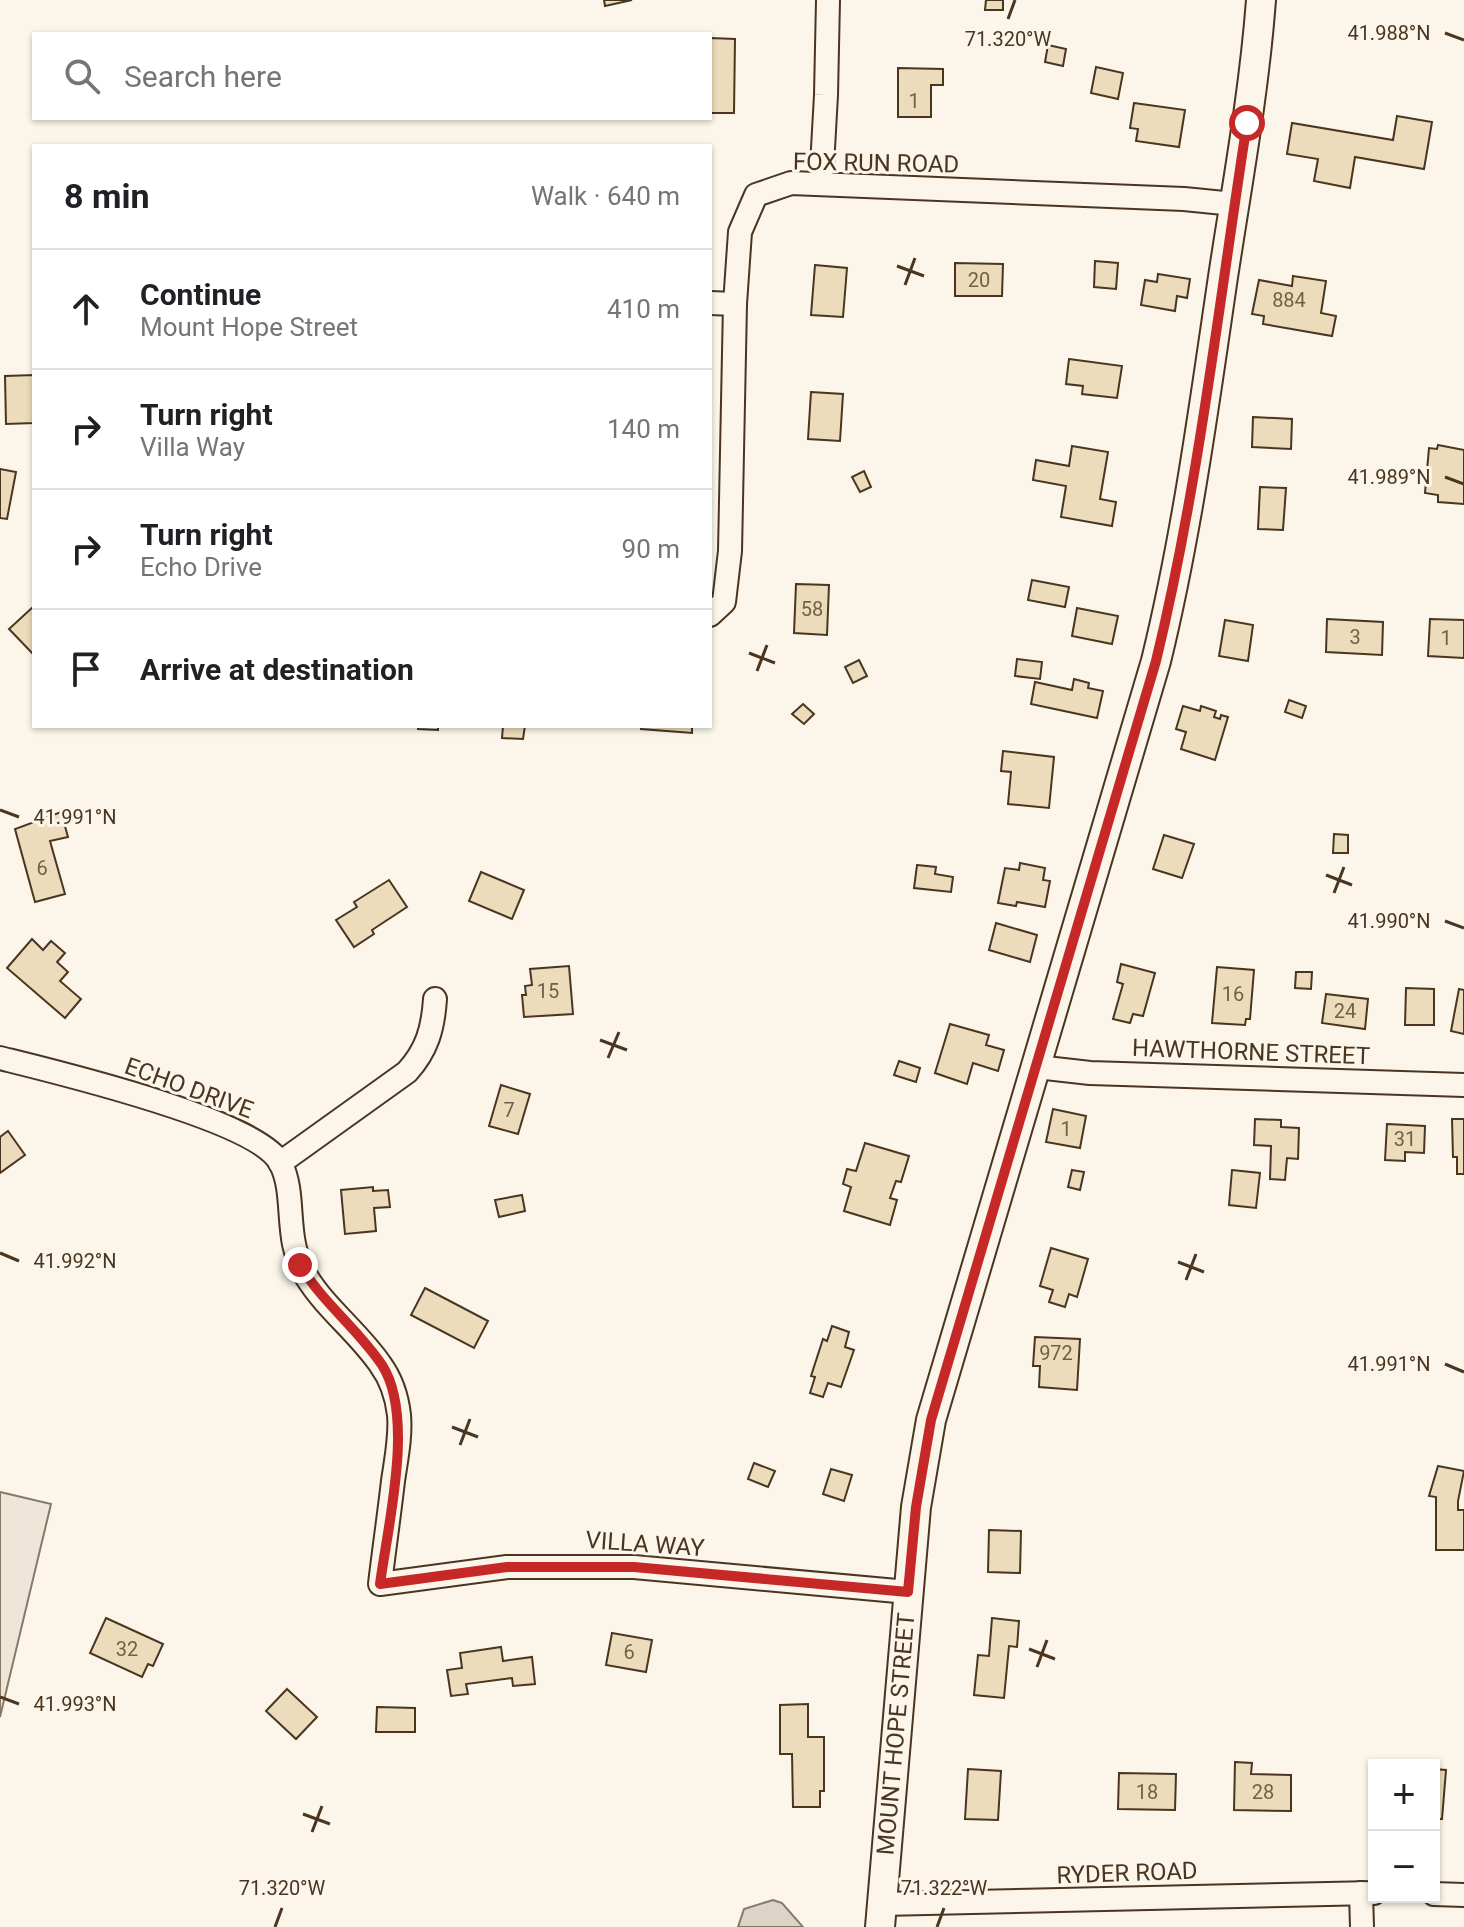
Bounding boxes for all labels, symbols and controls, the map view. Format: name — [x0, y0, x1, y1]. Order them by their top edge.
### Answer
text: 41.988°N — [1347, 21, 1431, 45]
text: 71.320°W — [965, 27, 1052, 51]
search box — [32, 32, 712, 120]
icon: search — [60, 54, 104, 98]
text: Search here — [124, 59, 282, 94]
house number: 1 — [908, 89, 920, 113]
route start — [1229, 105, 1265, 141]
street label: FOX RUN ROAD — [793, 148, 959, 178]
text: 8 min — [64, 176, 149, 216]
text: Walk · 640 m — [531, 181, 680, 211]
house number: 20 — [968, 268, 990, 292]
text: Continue — [140, 277, 261, 312]
icon: ahead — [64, 287, 108, 331]
house number: 884 — [1272, 288, 1306, 312]
text: 410 m — [607, 294, 680, 324]
text: Mount Hope Street — [140, 312, 358, 342]
text: Turn right — [140, 397, 273, 432]
icon: right — [64, 407, 108, 451]
text: 140 m — [607, 414, 680, 444]
text: Villa Way — [140, 432, 245, 462]
text: 41.989°N — [1347, 465, 1431, 489]
text: Turn right — [140, 517, 273, 552]
icon: right — [64, 527, 108, 571]
text: 90 m — [622, 534, 680, 564]
text: Echo Drive — [140, 552, 262, 582]
house number: 58 — [801, 597, 823, 621]
house number: 3 — [1349, 625, 1361, 649]
house number: 1 — [1440, 626, 1452, 650]
icon: arrive — [64, 647, 108, 691]
text: Arrive at destination — [140, 652, 414, 687]
text: 41.991°N — [33, 805, 117, 829]
house number: 6 — [36, 856, 48, 880]
text: 41.990°N — [1347, 909, 1431, 933]
house number: 15 — [537, 979, 559, 1003]
house number: 16 — [1222, 982, 1244, 1006]
house number: 24 — [1334, 999, 1356, 1023]
street label: HAWTHORNE STREET — [1131, 1034, 1371, 1070]
street label: ECHO DRIVE — [121, 1052, 257, 1124]
house number: 7 — [503, 1098, 515, 1122]
house number: 1 — [1060, 1117, 1072, 1141]
house number: 31 — [1394, 1127, 1416, 1151]
route end — [282, 1247, 318, 1283]
text: 41.992°N — [33, 1249, 117, 1273]
house number: 972 — [1039, 1341, 1073, 1365]
text: 41.991°N — [1347, 1352, 1431, 1376]
street label: VILLA WAY — [585, 1526, 706, 1562]
street label: MOUNT HOPE STREET — [871, 1612, 921, 1856]
house number: 32 — [116, 1637, 138, 1661]
house number: 6 — [623, 1640, 635, 1664]
text: 41.993°N — [33, 1692, 117, 1716]
map controls — [1368, 1759, 1440, 1903]
button: + — [1368, 1759, 1440, 1831]
house number: 18 — [1136, 1780, 1158, 1804]
house number: 28 — [1252, 1780, 1274, 1804]
button: − — [1368, 1831, 1440, 1903]
street label: RYDER ROAD — [1056, 1857, 1198, 1889]
text: 71.320°W — [239, 1876, 326, 1900]
text: 71.322°W — [901, 1876, 988, 1900]

